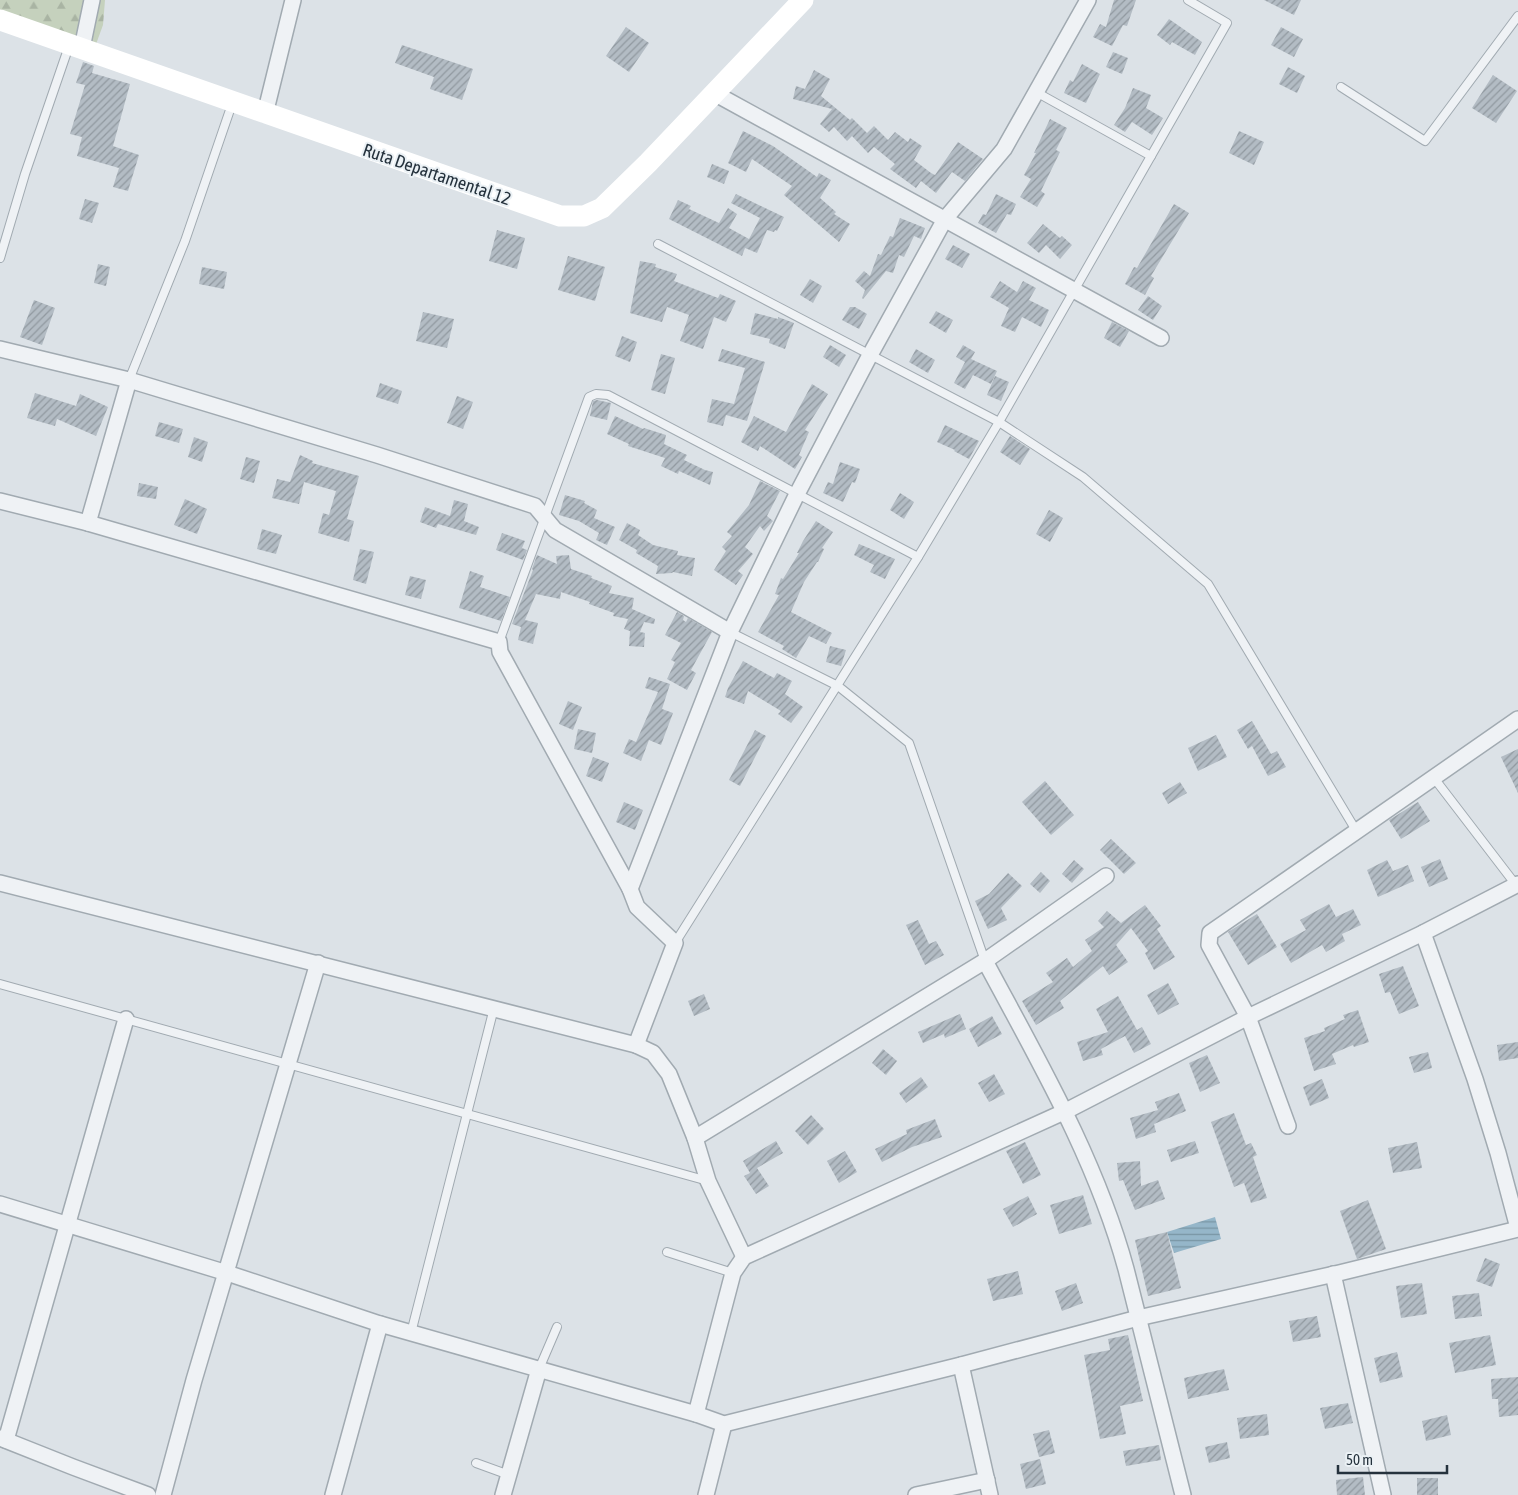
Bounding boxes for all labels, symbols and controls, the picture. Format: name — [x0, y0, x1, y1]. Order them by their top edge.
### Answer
street label: Ruta Departamental 12 — [360, 139, 514, 209]
scale bar — [1338, 1442, 1447, 1474]
text: 50 m — [1346, 1451, 1373, 1468]

